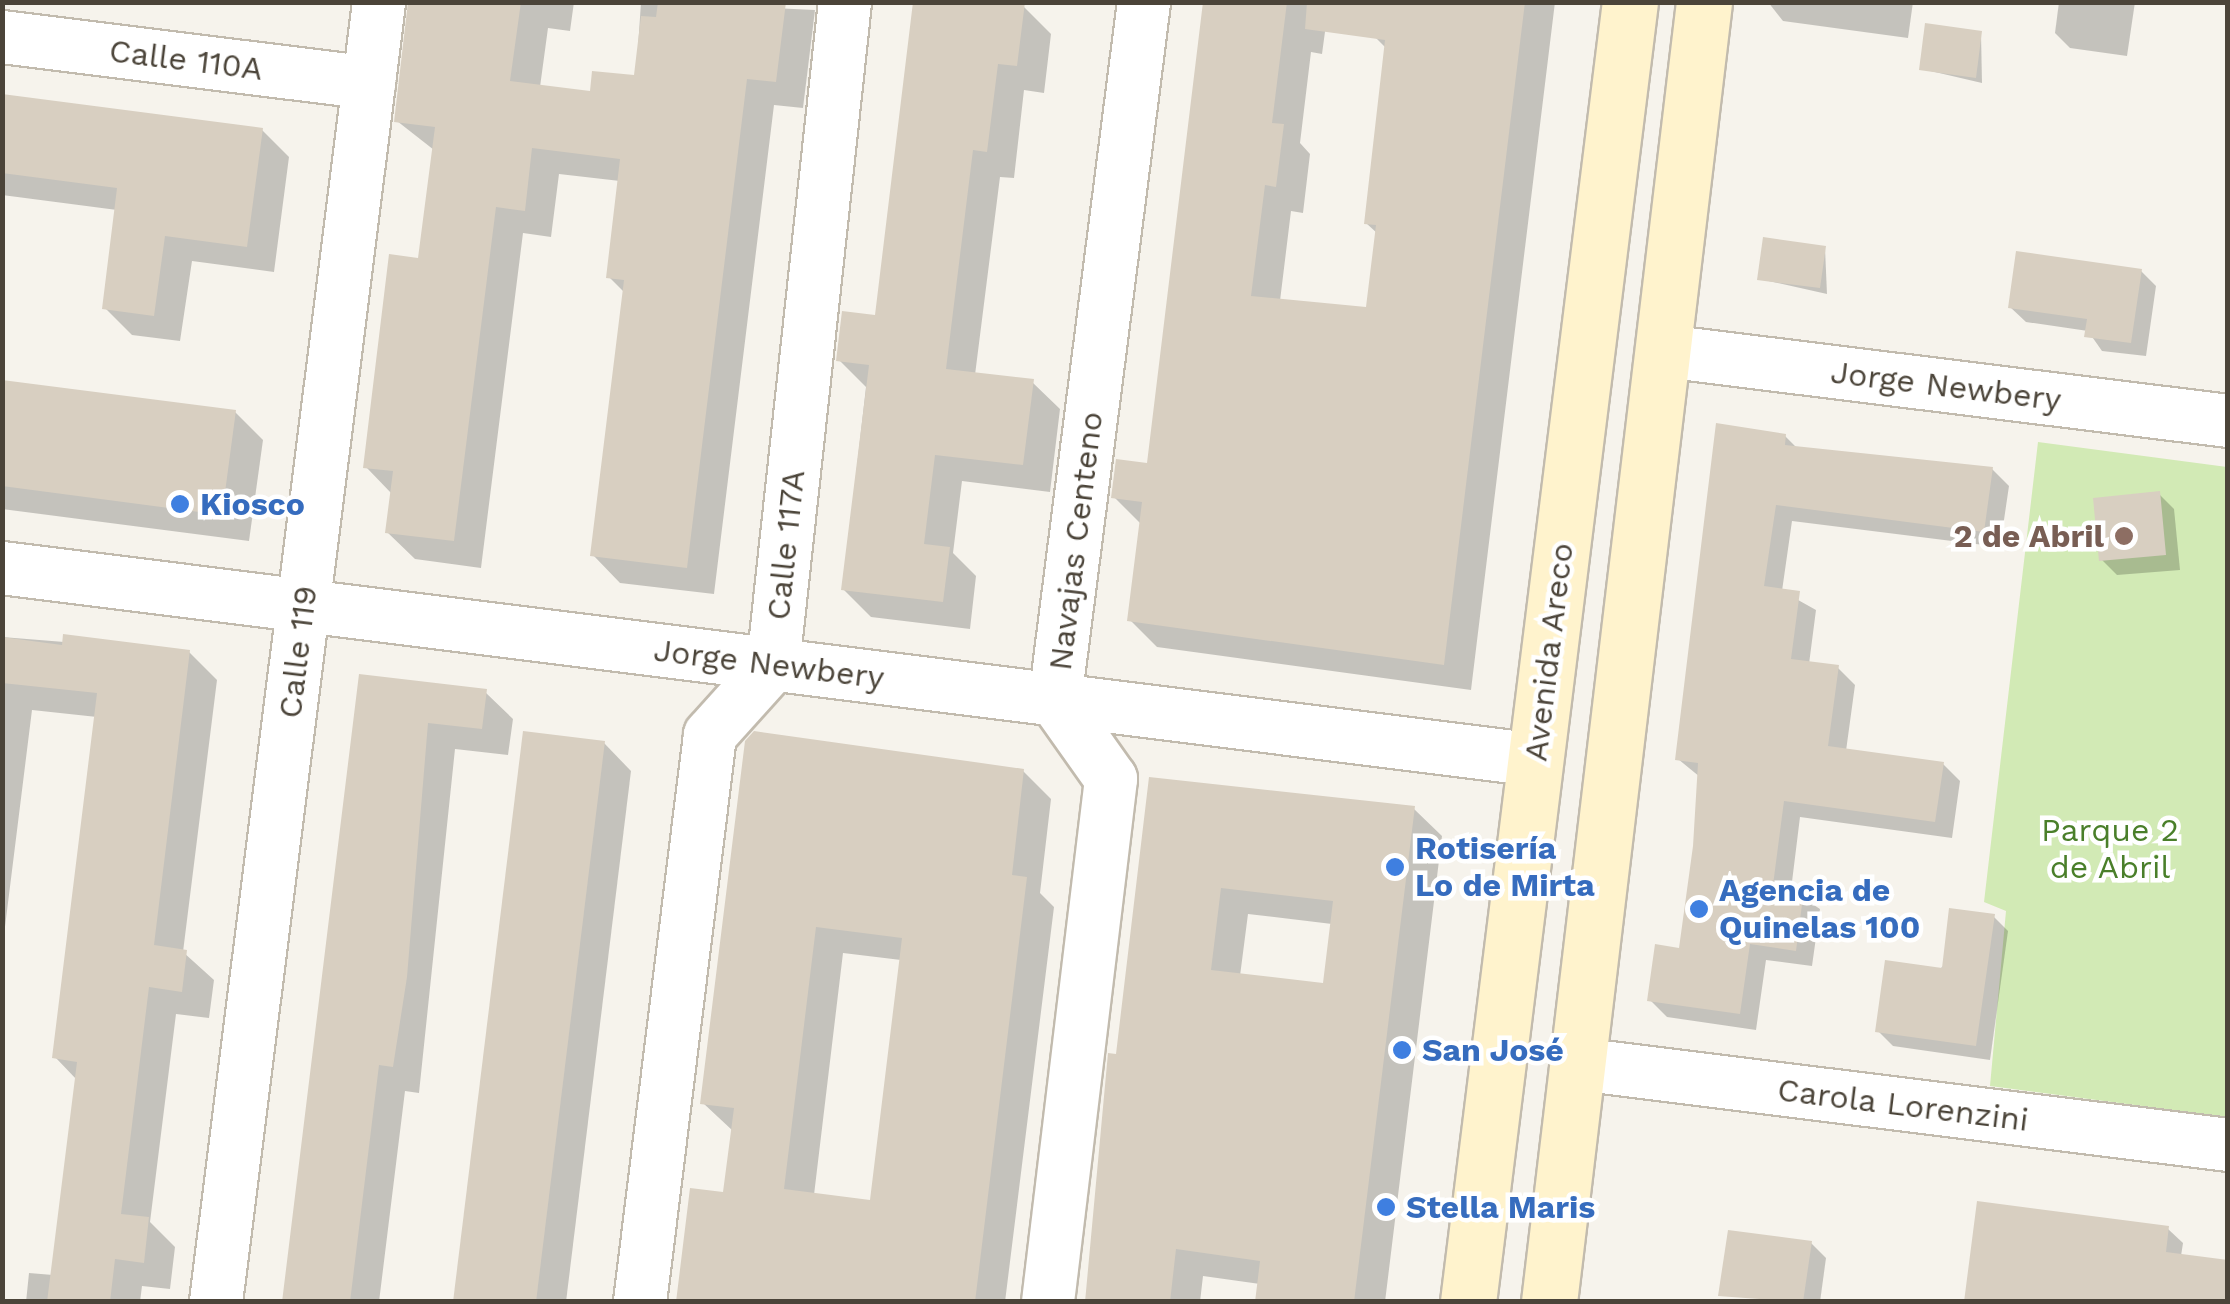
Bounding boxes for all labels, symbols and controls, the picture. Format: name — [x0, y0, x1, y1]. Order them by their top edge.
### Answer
street label: Calle 110A — [107, 31, 265, 89]
street label: Jorge Newbery — [1829, 353, 2063, 419]
street label: Navajas Centeno — [1041, 409, 1111, 673]
street label: Calle 117A — [759, 468, 813, 622]
place label: Kiosco — [200, 485, 305, 523]
marker: Kiosco — [169, 493, 191, 515]
place label: 2 de Abril — [1953, 517, 2104, 555]
marker: 2 de Abril — [2113, 525, 2135, 547]
street label: Avenida Areco — [1516, 540, 1582, 764]
street label: Calle 119 — [271, 583, 325, 721]
street label: Jorge Newbery — [652, 631, 886, 697]
park label: Parque 2 de Abril — [2041, 812, 2179, 887]
place label: Rotisería Lo de Mirta — [1415, 830, 1595, 905]
marker: Rotisería Lo de Mirta — [1384, 856, 1406, 878]
place label: Agencia de Quinelas 100 — [1719, 872, 1921, 947]
marker: Agencia de Quinelas 100 — [1688, 898, 1710, 920]
place label: San José — [1422, 1031, 1564, 1069]
marker: San José — [1391, 1039, 1413, 1061]
street label: Carola Lorenzini — [1775, 1071, 2031, 1139]
place label: Stella Maris — [1406, 1188, 1596, 1226]
marker: Stella Maris — [1375, 1196, 1397, 1218]

